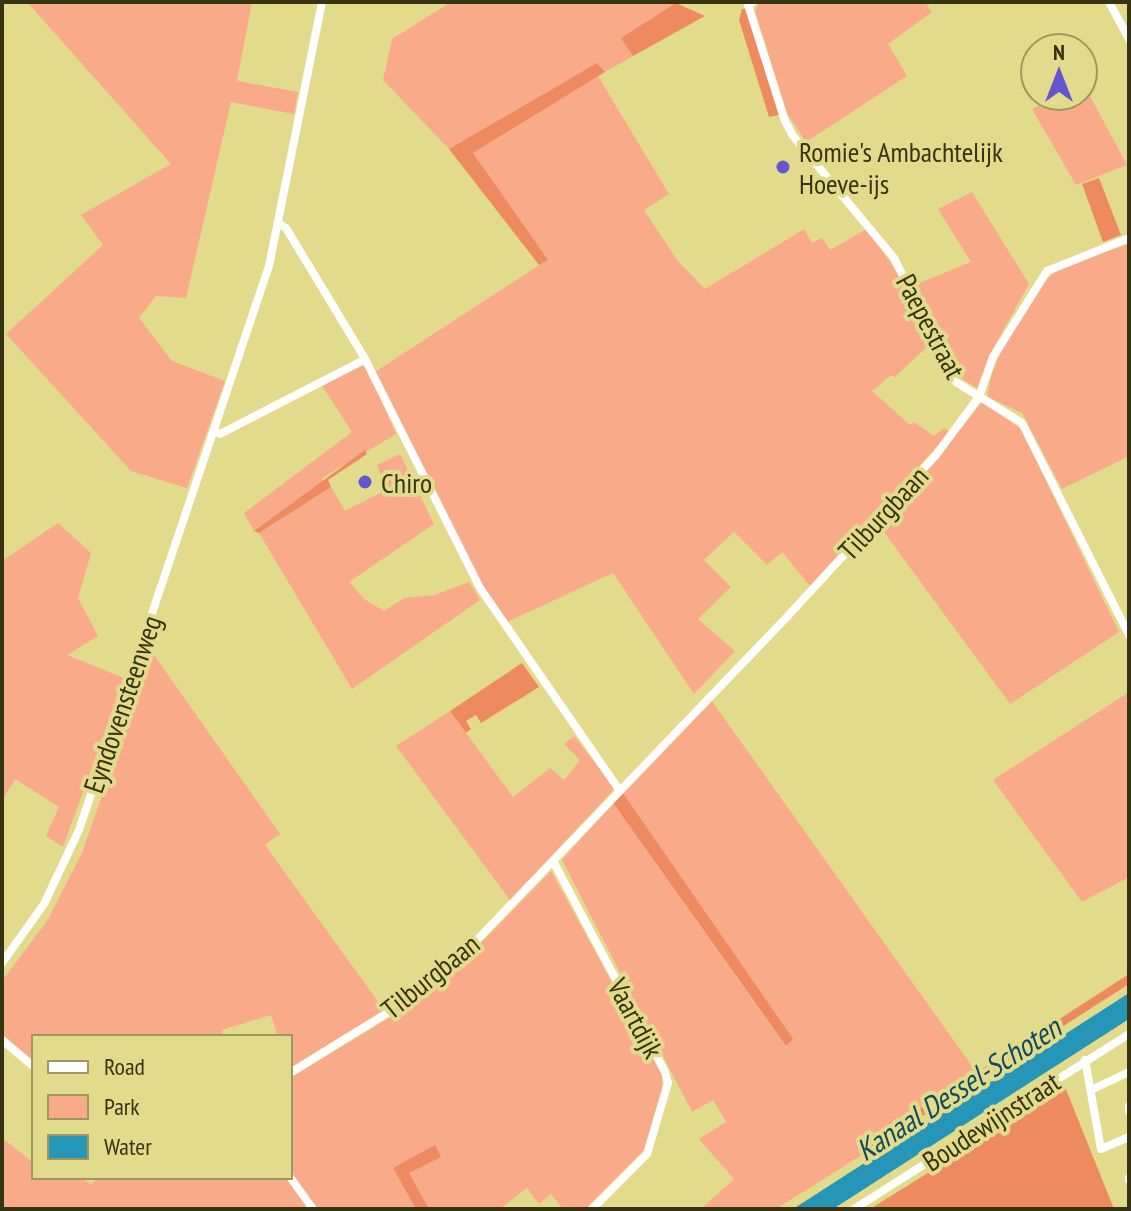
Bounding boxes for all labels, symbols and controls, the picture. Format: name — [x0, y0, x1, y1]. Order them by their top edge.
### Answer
north arrow — [1019, 32, 1099, 112]
text: N — [1053, 38, 1065, 66]
place label: Romie's Ambachtelijk Hoeve-ijs — [799, 133, 1003, 202]
marker: Romie's Ambachtelijk Hoeve-ijs — [774, 158, 792, 176]
street label: Paepestraat — [888, 267, 974, 385]
street label: Tilburgbaan — [830, 458, 936, 568]
place label: Chiro — [381, 464, 432, 501]
marker: Chiro — [356, 473, 374, 491]
street label: Eyndovensteenweg — [74, 610, 170, 798]
street label: Tilburgbaan — [373, 925, 487, 1027]
street label: Vaartdijk — [599, 971, 672, 1064]
water label: Kanaal Dessel-Schoten — [848, 1006, 1069, 1169]
legend — [32, 1035, 292, 1179]
text: Road — [104, 1051, 145, 1082]
street label: Boudewijnstraat — [915, 1063, 1067, 1179]
text: Park — [104, 1091, 140, 1122]
text: Water — [104, 1131, 152, 1162]

